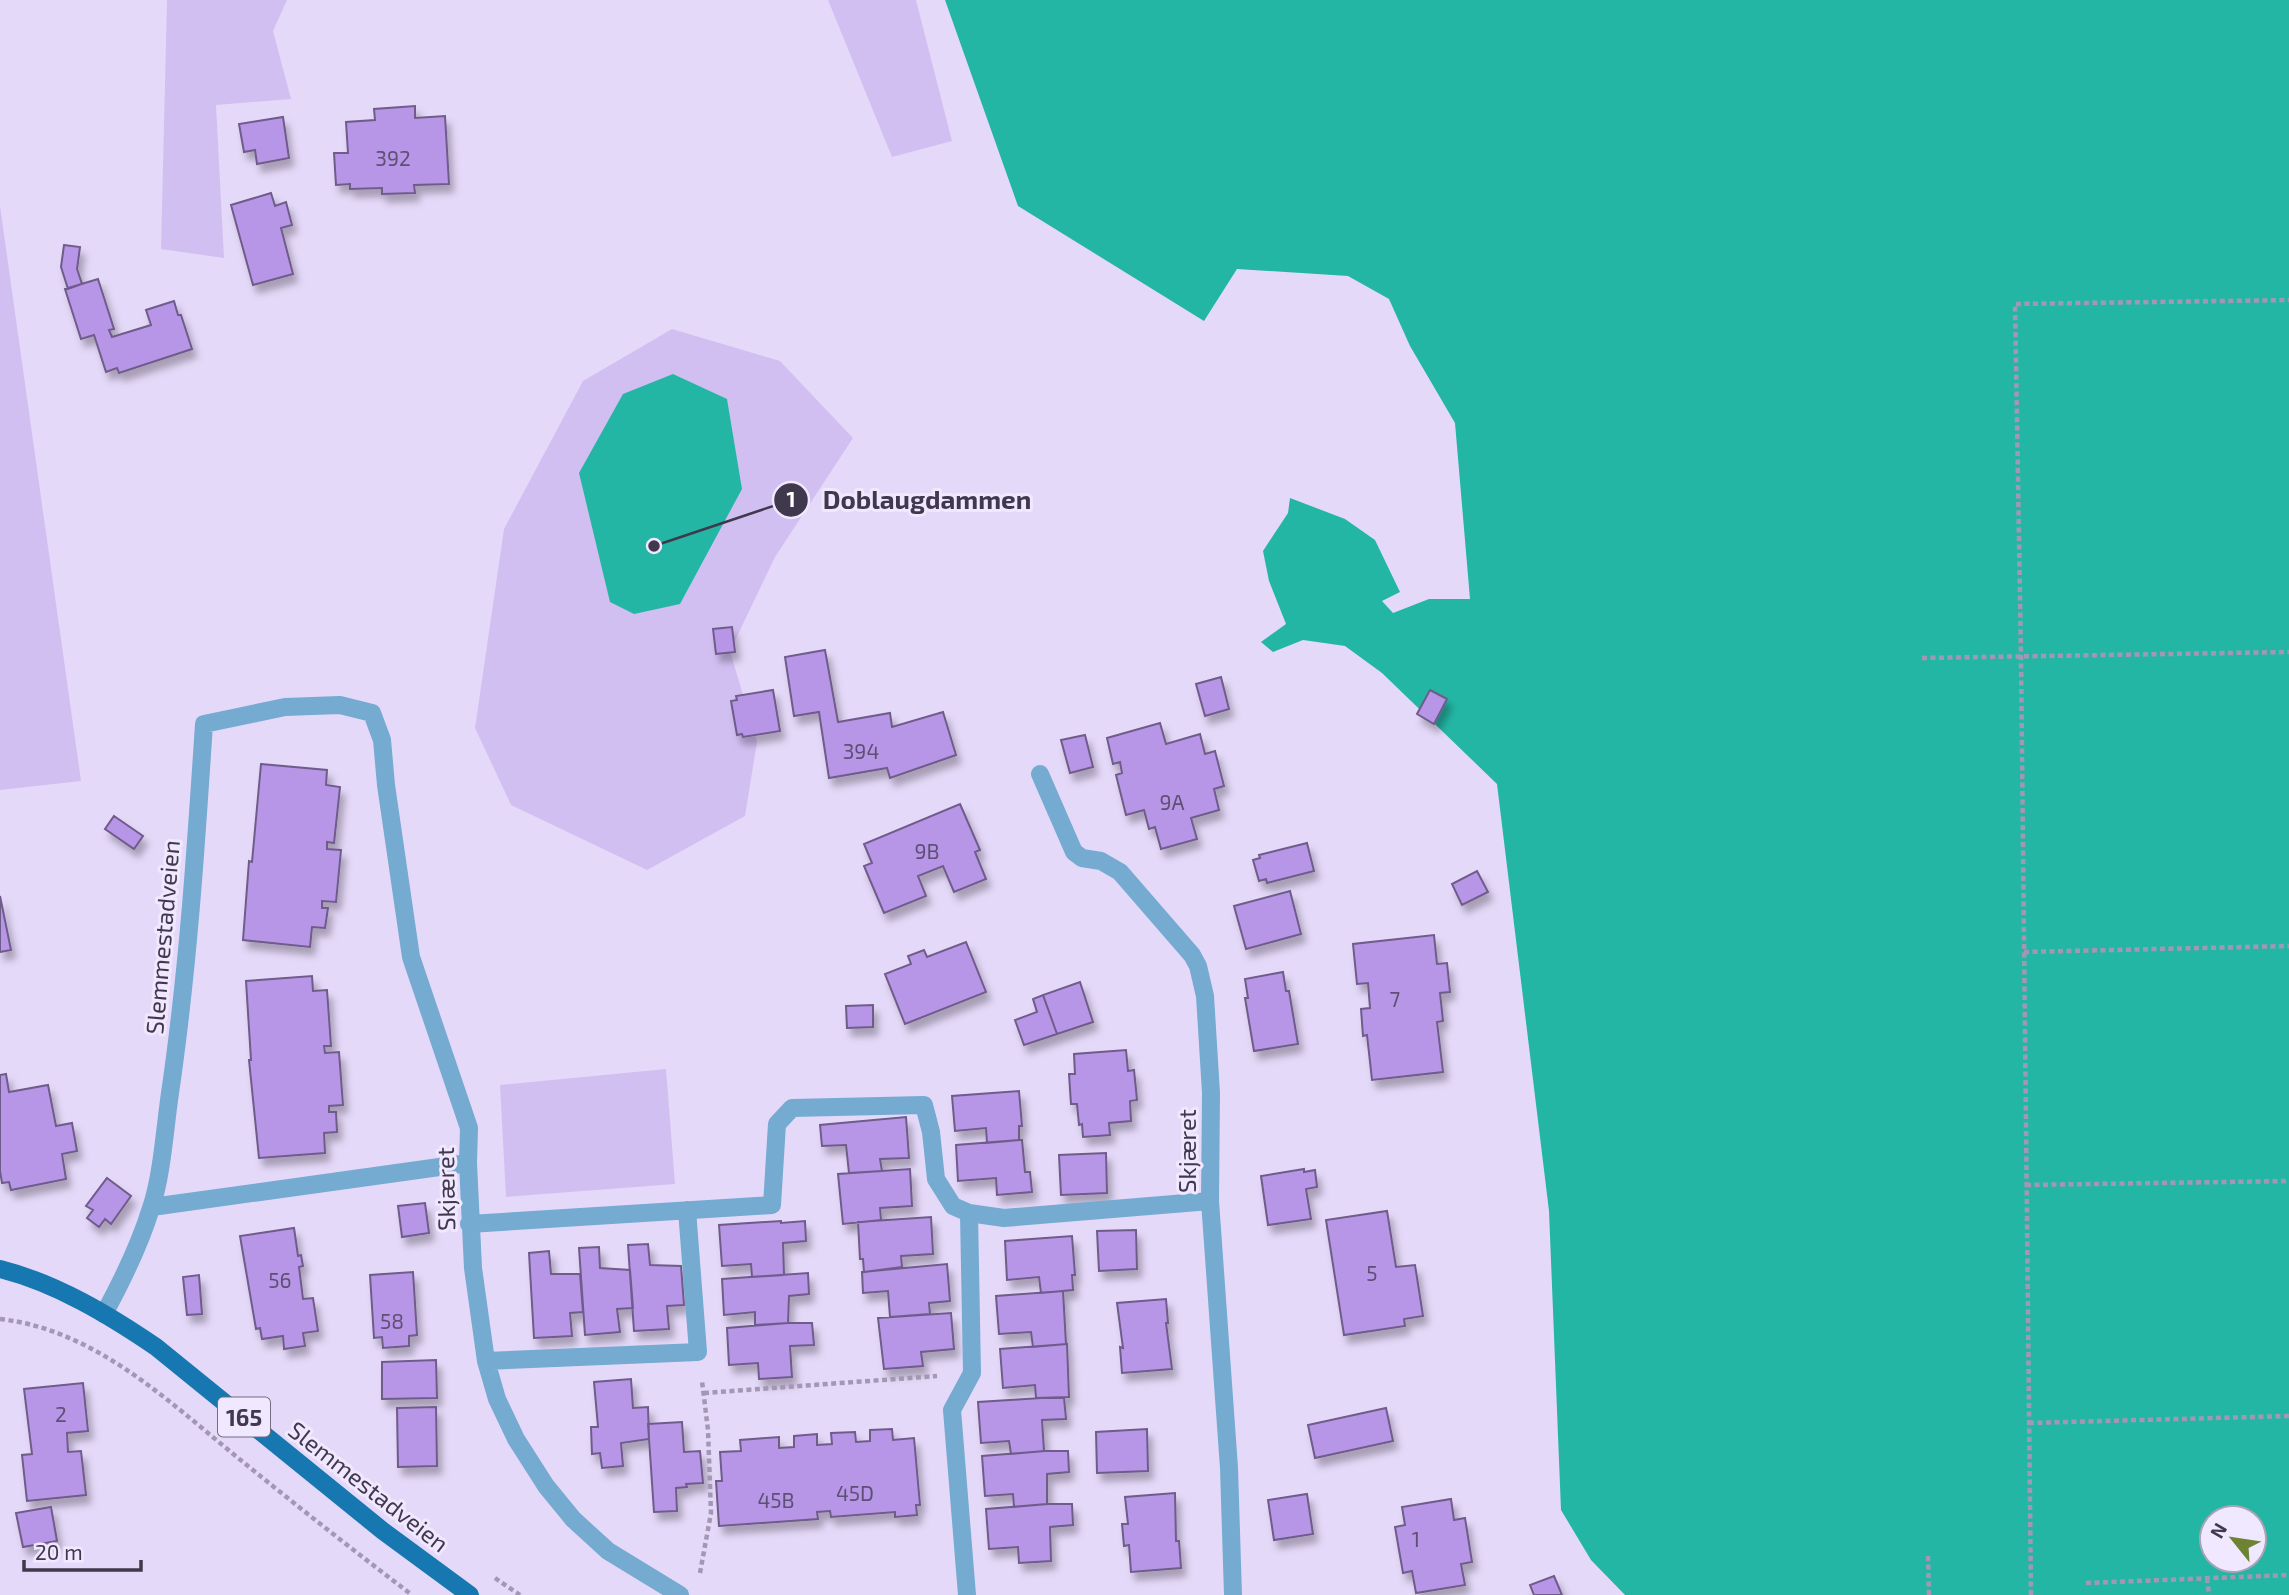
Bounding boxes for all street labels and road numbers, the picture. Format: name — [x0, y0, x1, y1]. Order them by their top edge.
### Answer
street label: Slemmestadveien — [139, 839, 185, 1035]
street label: Skjæret — [1172, 1109, 1201, 1193]
street label: Skjæret — [430, 1147, 460, 1231]
road number: 165 — [218, 1398, 270, 1436]
street label: Slemmestadveien — [283, 1415, 455, 1557]

